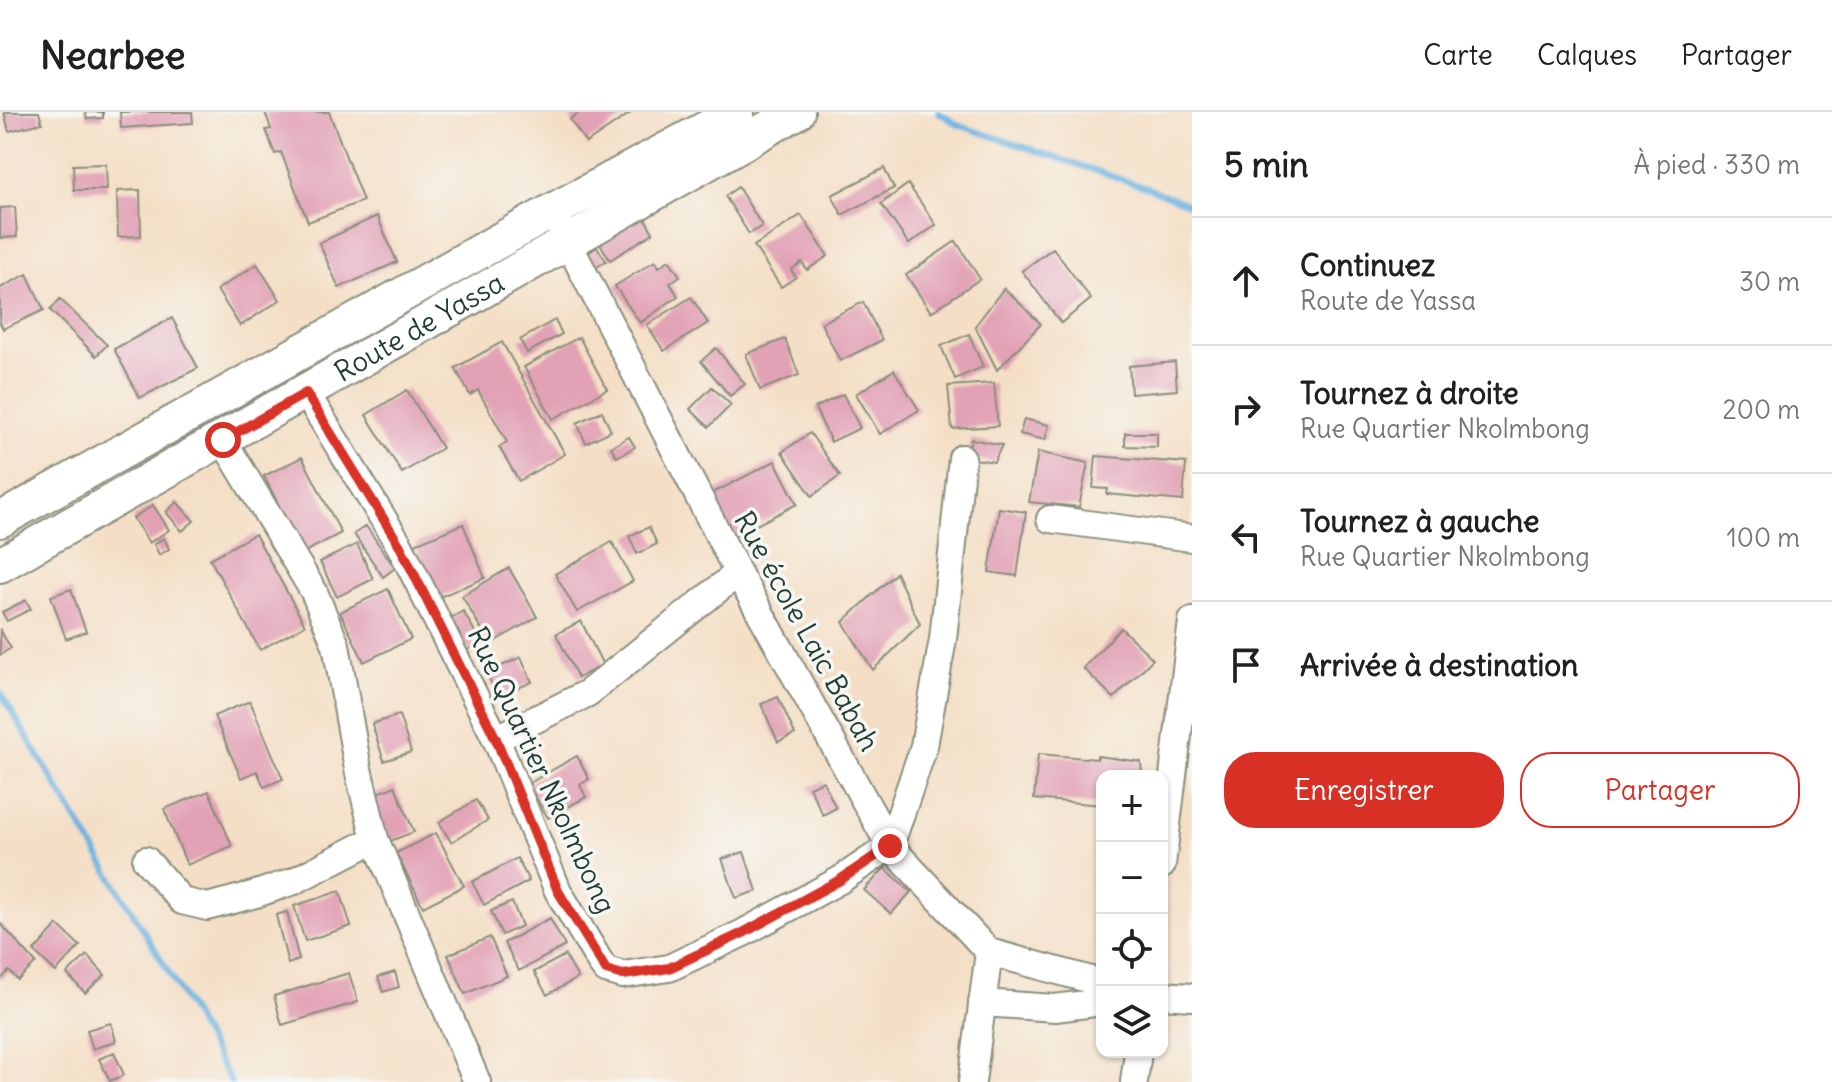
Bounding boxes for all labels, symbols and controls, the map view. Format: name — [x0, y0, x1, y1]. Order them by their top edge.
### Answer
text: Nearbee — [40, 32, 186, 79]
text: Carte — [1423, 37, 1493, 73]
text: Calques — [1537, 37, 1637, 73]
text: Partager — [1681, 37, 1792, 73]
text: 5 min — [1224, 143, 1309, 186]
text: À pied · 330 m — [1633, 148, 1800, 181]
text: Continuez — [1300, 246, 1435, 284]
icon: ahead — [1224, 259, 1268, 303]
street label: Route de Yassa — [328, 264, 510, 390]
text: 30 m — [1739, 265, 1800, 298]
text: Route de Yassa — [1300, 284, 1476, 317]
text: Tournez à droite — [1300, 374, 1519, 412]
icon: right — [1224, 387, 1268, 431]
text: 200 m — [1723, 393, 1800, 426]
text: Rue Quartier Nkolmbong — [1300, 412, 1590, 445]
route start — [205, 422, 241, 458]
text: Tournez à gauche — [1300, 502, 1540, 540]
street label: Rue école Laic Babah — [726, 505, 888, 757]
icon: left — [1224, 515, 1268, 559]
text: 100 m — [1726, 521, 1800, 554]
text: Rue Quartier Nkolmbong — [1300, 540, 1590, 573]
street label: Rue Quartier Nkolmbong — [460, 621, 624, 919]
icon: arrive — [1224, 643, 1268, 687]
text: Arrivée à destination — [1300, 646, 1578, 684]
button: Enregistrer — [1224, 752, 1504, 828]
button: Partager — [1520, 752, 1800, 828]
map controls — [1096, 770, 1168, 1058]
button: + — [1096, 770, 1168, 842]
route end — [872, 828, 908, 864]
button: − — [1096, 842, 1168, 914]
button: locate — [1096, 914, 1168, 986]
button: layers — [1096, 986, 1168, 1058]

